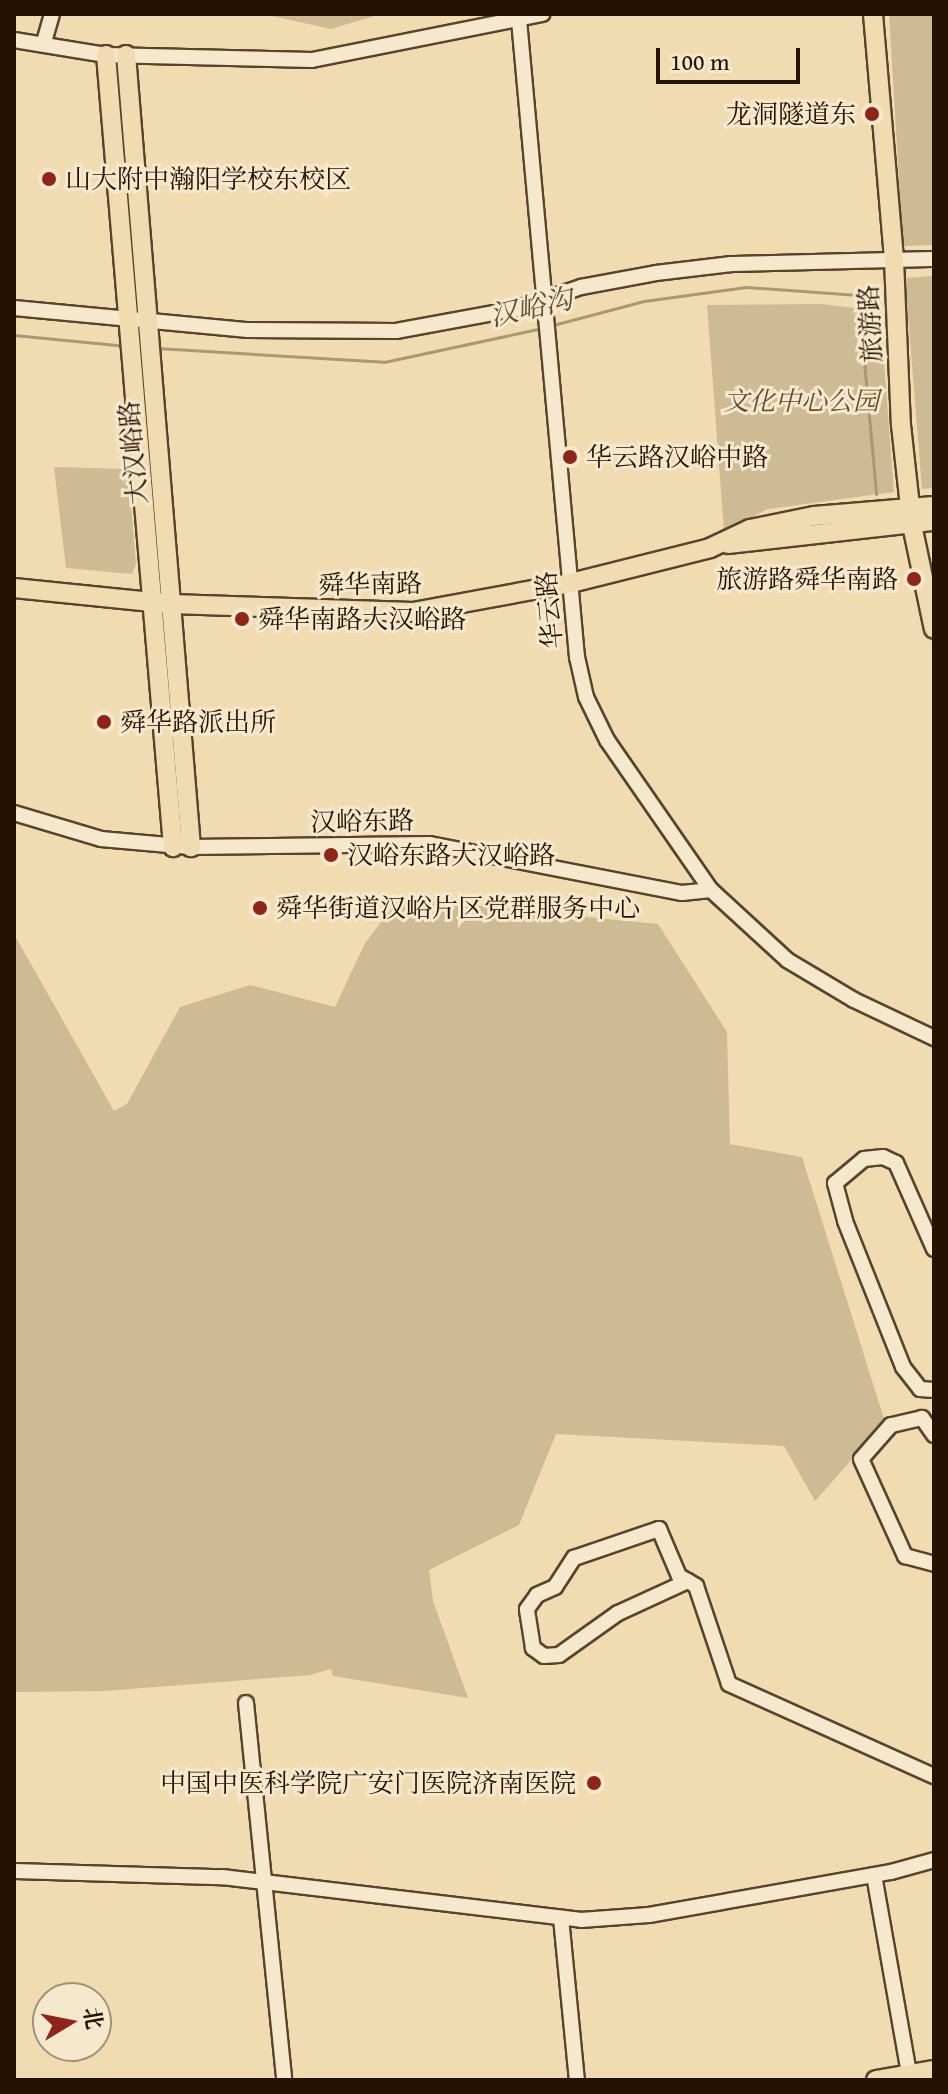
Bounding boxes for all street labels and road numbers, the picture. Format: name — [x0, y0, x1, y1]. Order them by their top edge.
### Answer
street label: 旅游路 — [852, 284, 888, 364]
street label: 大汉峪路 — [113, 400, 153, 506]
street label: 舜华南路 — [318, 567, 422, 601]
street label: 华云路 — [530, 570, 568, 650]
street label: 汉峪东路 — [310, 804, 414, 838]

